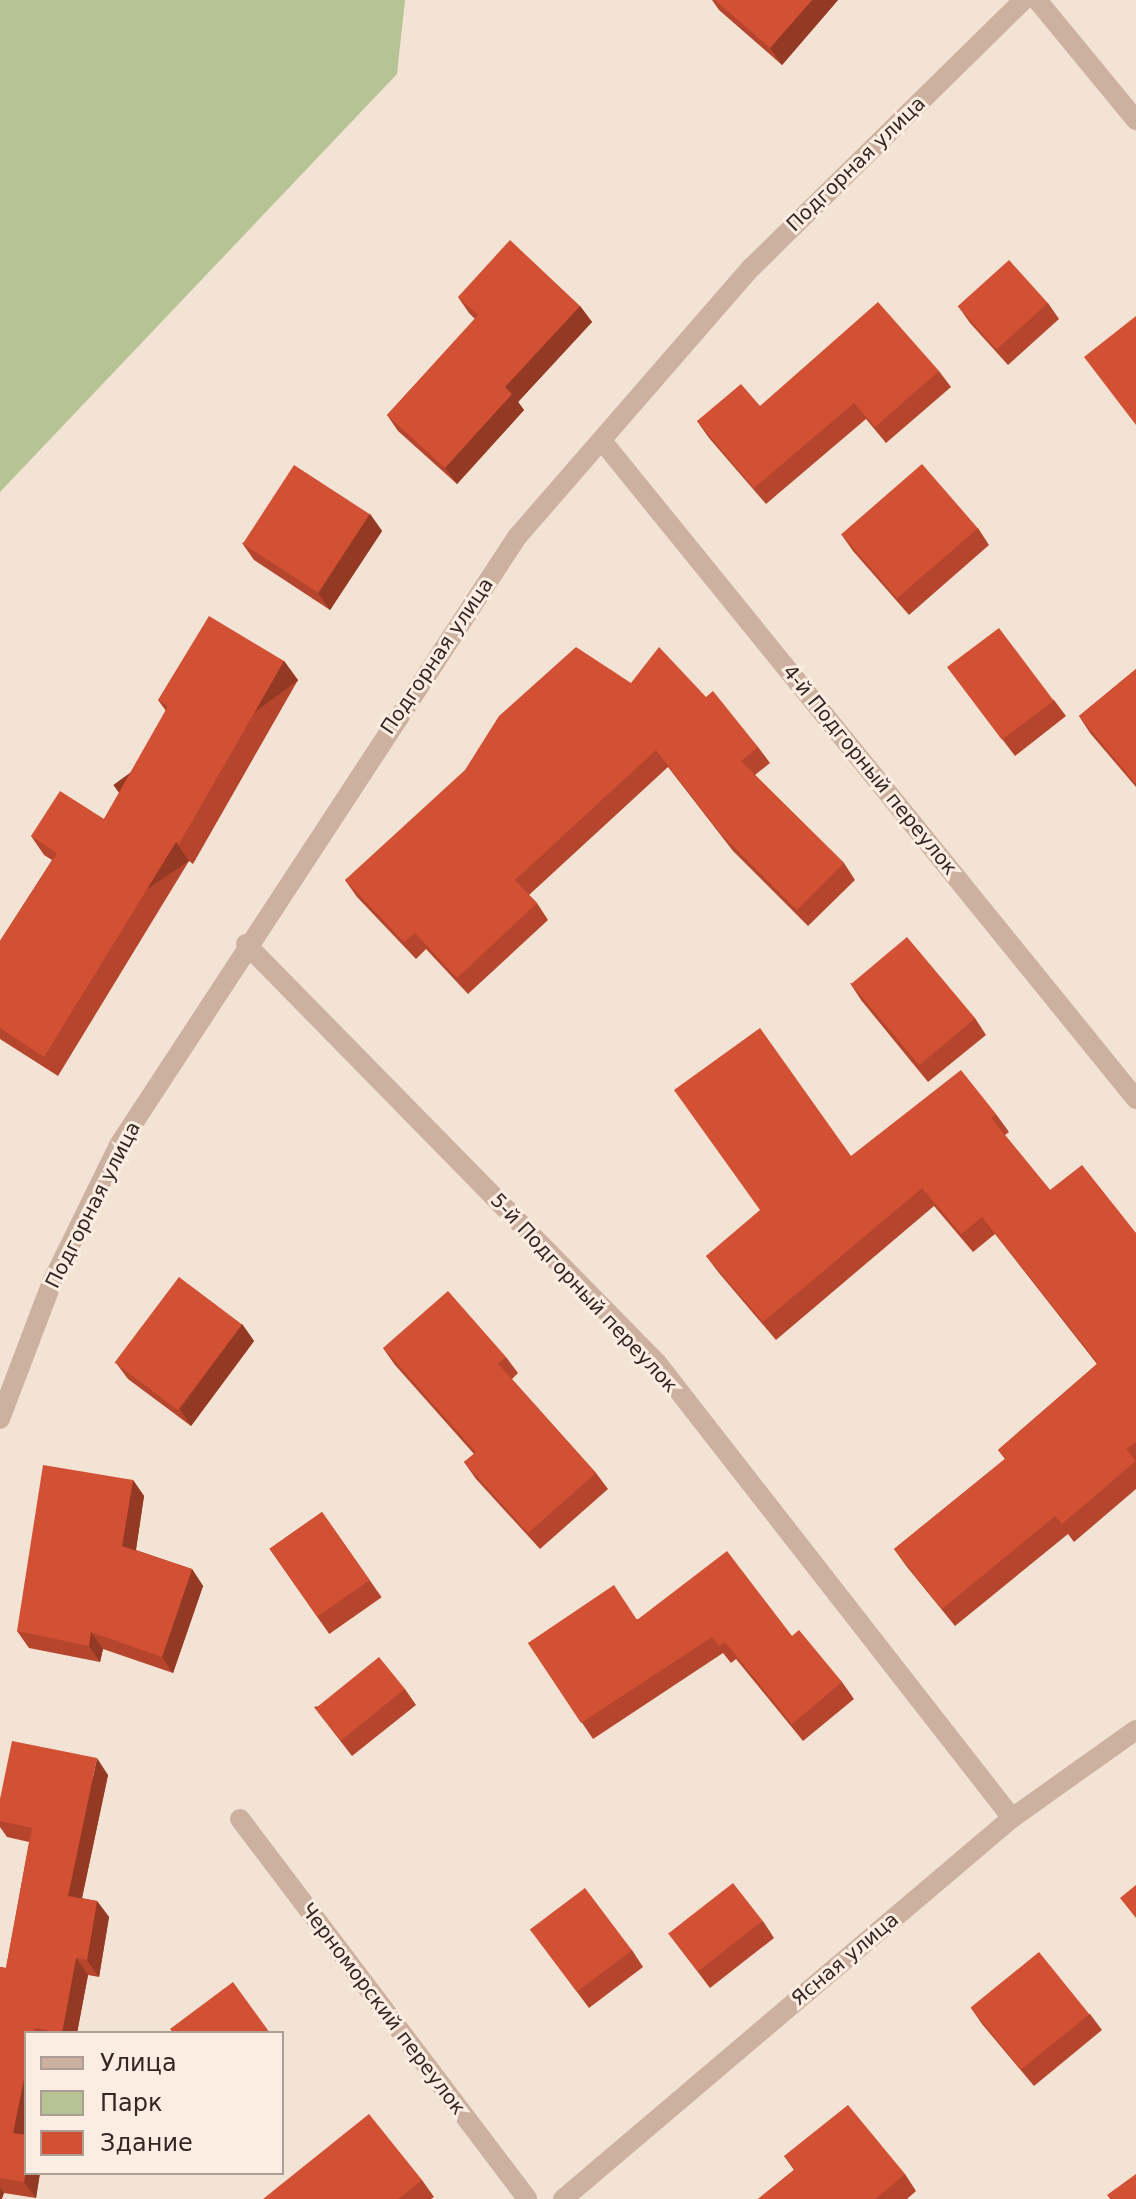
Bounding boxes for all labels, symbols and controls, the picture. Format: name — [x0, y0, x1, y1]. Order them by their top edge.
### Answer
street label: Подгорная улица — [782, 92, 930, 236]
street label: Подгорная улица — [376, 573, 498, 739]
street label: 4-й Подгорный переулок — [778, 660, 962, 880]
street label: Подгорная улица — [41, 1118, 145, 1292]
street label: 5-й Подгорный переулок — [485, 1189, 683, 1397]
street label: Черноморский переулок — [296, 1898, 470, 2120]
street label: Ясная улица — [787, 1907, 903, 2011]
legend — [24, 2031, 284, 2175]
text: Улица — [100, 2049, 177, 2077]
text: Парк — [100, 2089, 162, 2117]
text: Здание — [100, 2129, 193, 2157]

